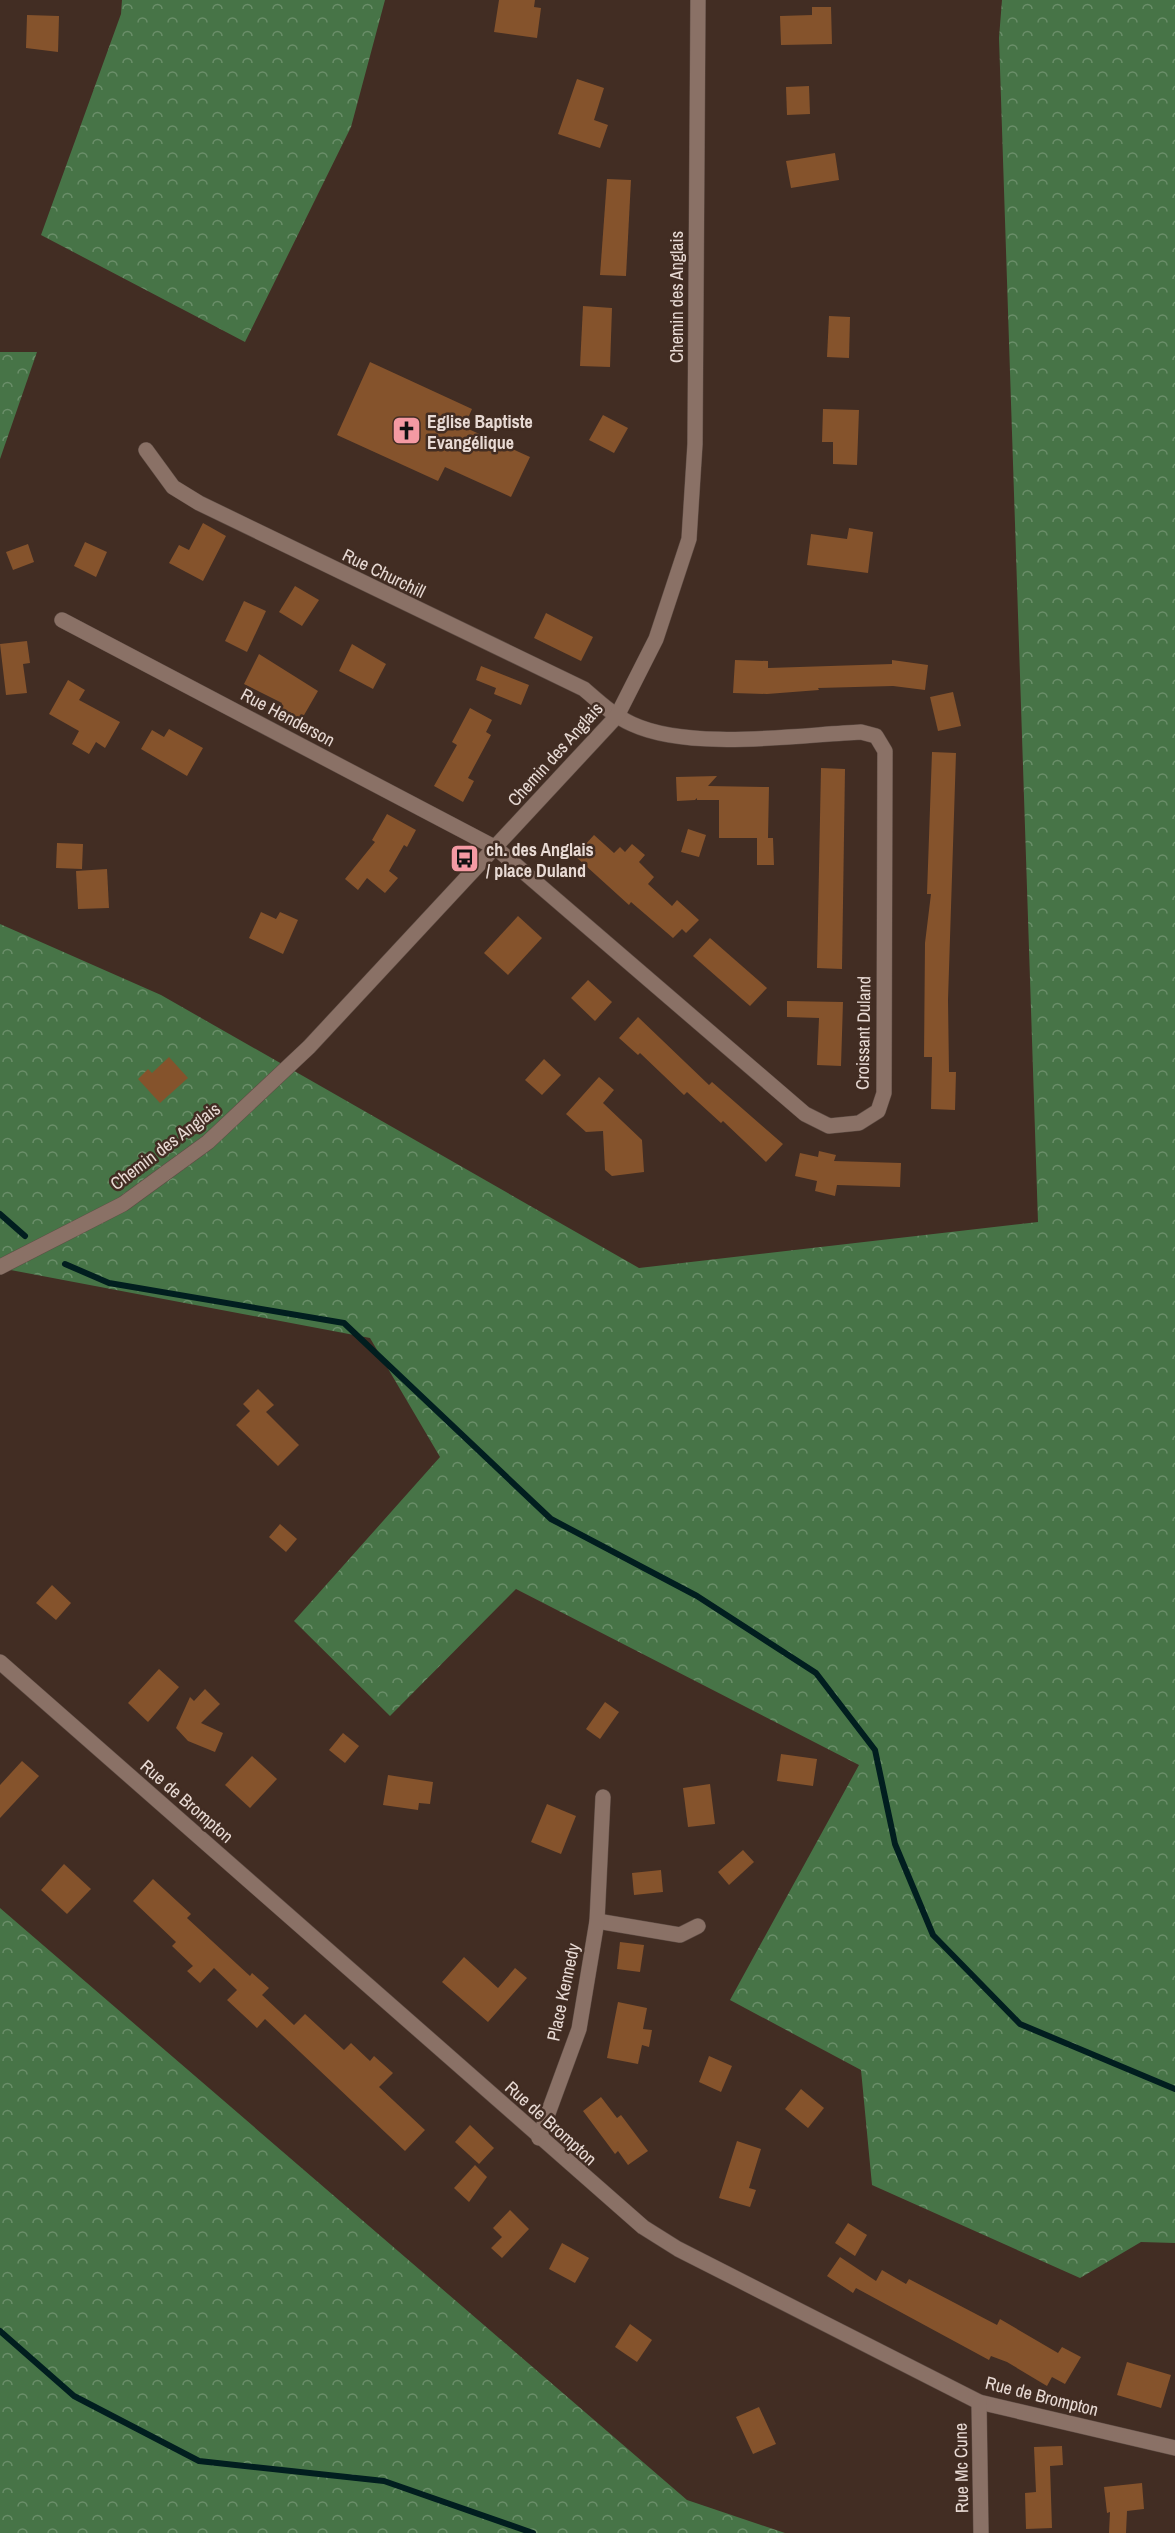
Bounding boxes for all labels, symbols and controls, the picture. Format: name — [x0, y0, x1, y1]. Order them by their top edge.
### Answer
street label: Chemin des Anglais — [664, 231, 689, 363]
place label: Eglise Baptiste Evangélique — [427, 409, 533, 455]
church icon: Eglise Baptiste Evangélique — [390, 415, 422, 447]
street label: Rue Churchill — [338, 542, 430, 604]
street label: Rue Henderson — [236, 682, 340, 752]
street label: Chemin des Anglais — [502, 697, 608, 811]
place label: ch. des Anglais / place Duland — [486, 837, 594, 883]
bus stop icon: ch. des Anglais / place Duland — [449, 843, 481, 875]
street label: Croissant Duland — [850, 976, 876, 1090]
street label: Chemin des Anglais — [105, 1096, 225, 1196]
street label: Rue de Brompton — [135, 1754, 239, 1848]
street label: Place Kennedy — [540, 1940, 586, 2043]
street label: Rue de Brompton — [500, 2075, 602, 2171]
street label: Rue de Brompton — [983, 2370, 1101, 2422]
street label: Rue Mc Cune — [948, 2423, 974, 2513]

